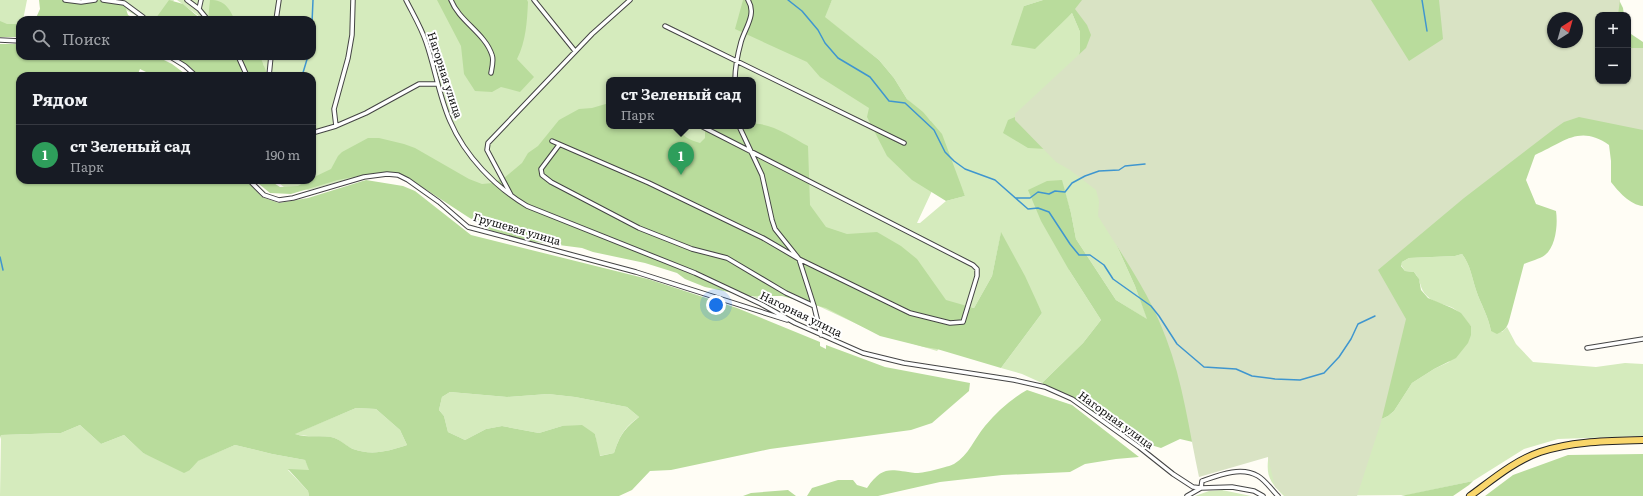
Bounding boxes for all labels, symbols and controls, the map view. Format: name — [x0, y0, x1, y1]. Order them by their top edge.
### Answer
north arrow — [1547, 12, 1583, 48]
map controls — [1595, 12, 1631, 84]
button: + — [1595, 12, 1631, 48]
search box — [16, 16, 316, 60]
icon: search — [30, 27, 52, 49]
text: Поиск — [62, 27, 110, 50]
street label: Нагорная улица — [424, 30, 467, 120]
button: − — [1595, 48, 1631, 84]
popup — [606, 77, 756, 129]
text: ст Зеленый сад — [621, 82, 741, 105]
text: Рядом — [32, 86, 88, 111]
text: Парк — [621, 105, 654, 124]
text: ст Зеленый сад — [70, 134, 191, 157]
pin: 1 — [668, 142, 694, 175]
text: 1 — [42, 145, 48, 164]
text: 190 m — [265, 145, 300, 164]
text: Парк — [70, 157, 104, 176]
street label: Грушевая улица — [472, 208, 563, 248]
street label: Нагорная улица — [758, 286, 845, 340]
your location — [706, 295, 726, 315]
street label: Нагорная улица — [1076, 386, 1158, 452]

